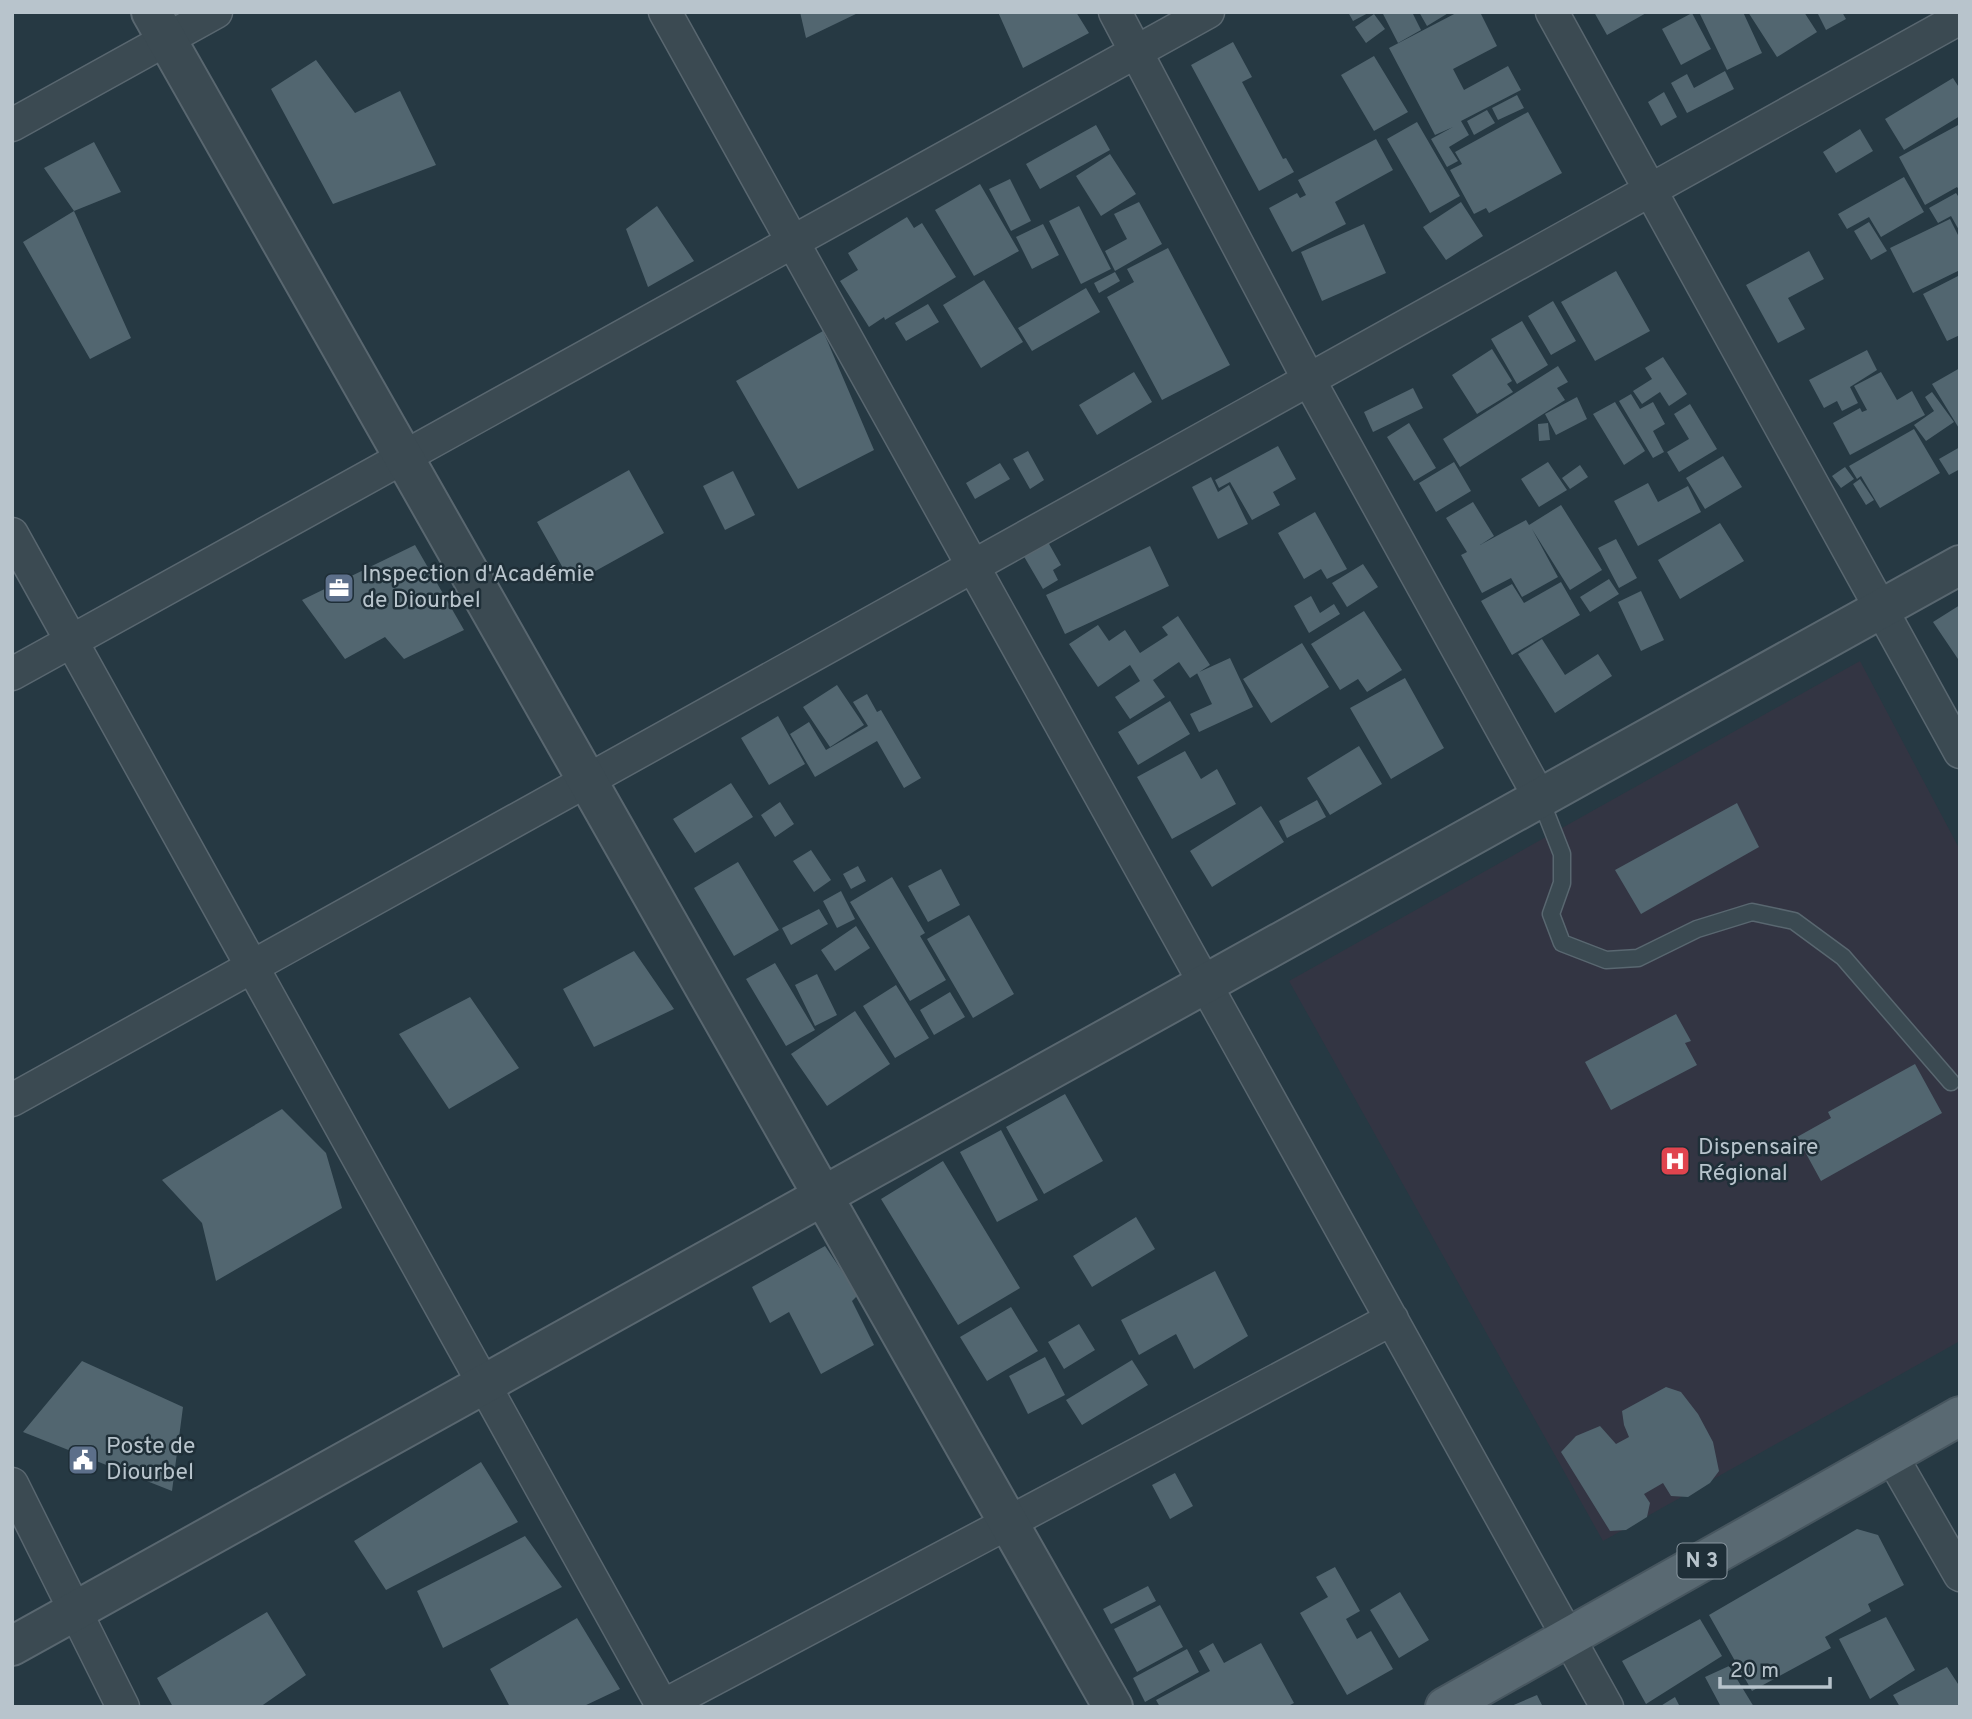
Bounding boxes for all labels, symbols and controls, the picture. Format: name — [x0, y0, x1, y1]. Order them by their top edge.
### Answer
place label: Inspection d'Académie de Diourbel — [362, 561, 595, 616]
office icon: Inspection d'Académie de Diourbel — [322, 571, 356, 605]
place label: Dispensaire Régional — [1698, 1134, 1818, 1189]
hospital icon: Dispensaire Régional — [1658, 1144, 1692, 1178]
place label: Poste de Diourbel — [106, 1433, 195, 1488]
public building icon: Poste de Diourbel — [66, 1443, 100, 1477]
road number: N 3 — [1678, 1544, 1726, 1578]
scale bar — [1720, 1646, 1830, 1690]
text: 20 m — [1730, 1658, 1779, 1685]

